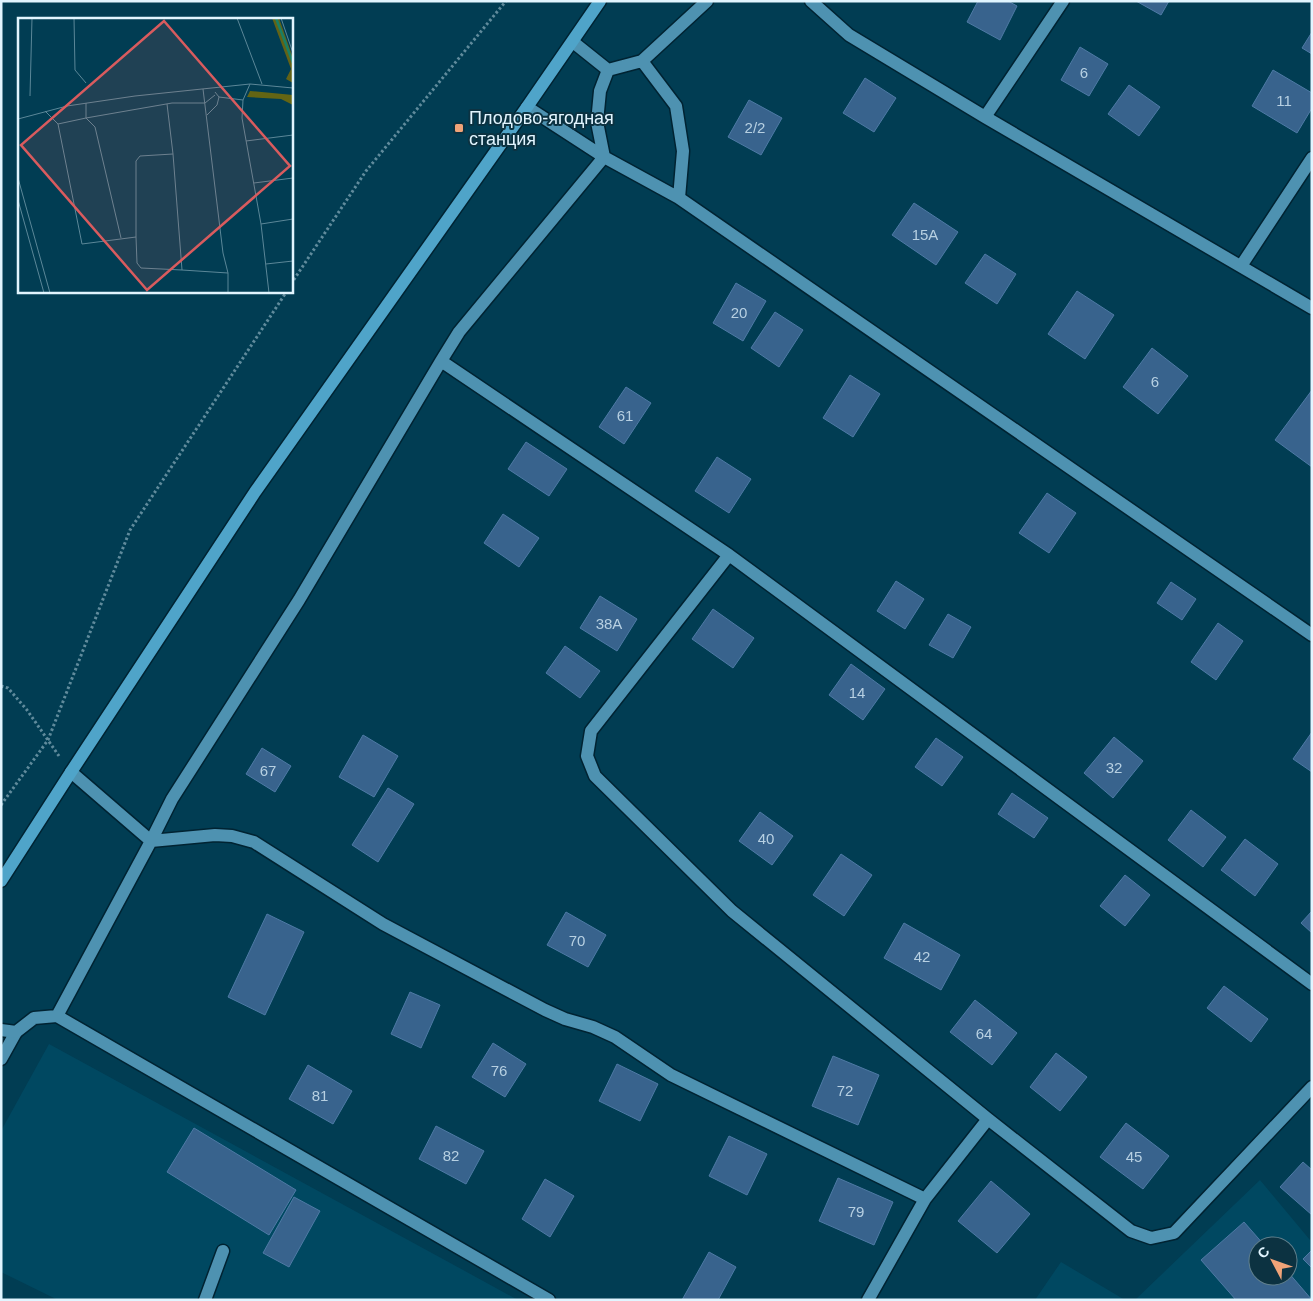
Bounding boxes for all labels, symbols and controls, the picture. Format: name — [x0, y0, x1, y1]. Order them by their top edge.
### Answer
inset map — [18, 18, 292, 292]
house number: 6 — [1080, 64, 1088, 81]
house number: 11 — [1276, 92, 1292, 109]
place label: Плодово-ягодная станция — [469, 108, 614, 149]
house number: 2/2 — [745, 119, 765, 136]
marker: Плодово-ягодная станция — [453, 122, 465, 134]
house number: 15А — [912, 226, 938, 243]
house number: 20 — [731, 304, 747, 321]
house number: 6 — [1151, 373, 1159, 390]
house number: 61 — [617, 407, 633, 424]
house number: 38А — [596, 615, 622, 632]
house number: 14 — [849, 684, 865, 701]
house number: 32 — [1106, 759, 1122, 776]
house number: 67 — [260, 762, 276, 779]
house number: 40 — [758, 830, 774, 847]
house number: 70 — [569, 932, 585, 949]
house number: 42 — [914, 948, 930, 965]
house number: 64 — [976, 1025, 992, 1042]
house number: 76 — [491, 1062, 507, 1079]
house number: 72 — [837, 1082, 853, 1099]
house number: 81 — [312, 1087, 328, 1104]
house number: 82 — [443, 1147, 459, 1164]
house number: 45 — [1126, 1148, 1142, 1165]
house number: 79 — [848, 1203, 864, 1220]
north arrow — [1248, 1236, 1298, 1286]
text: С — [1254, 1243, 1273, 1262]

